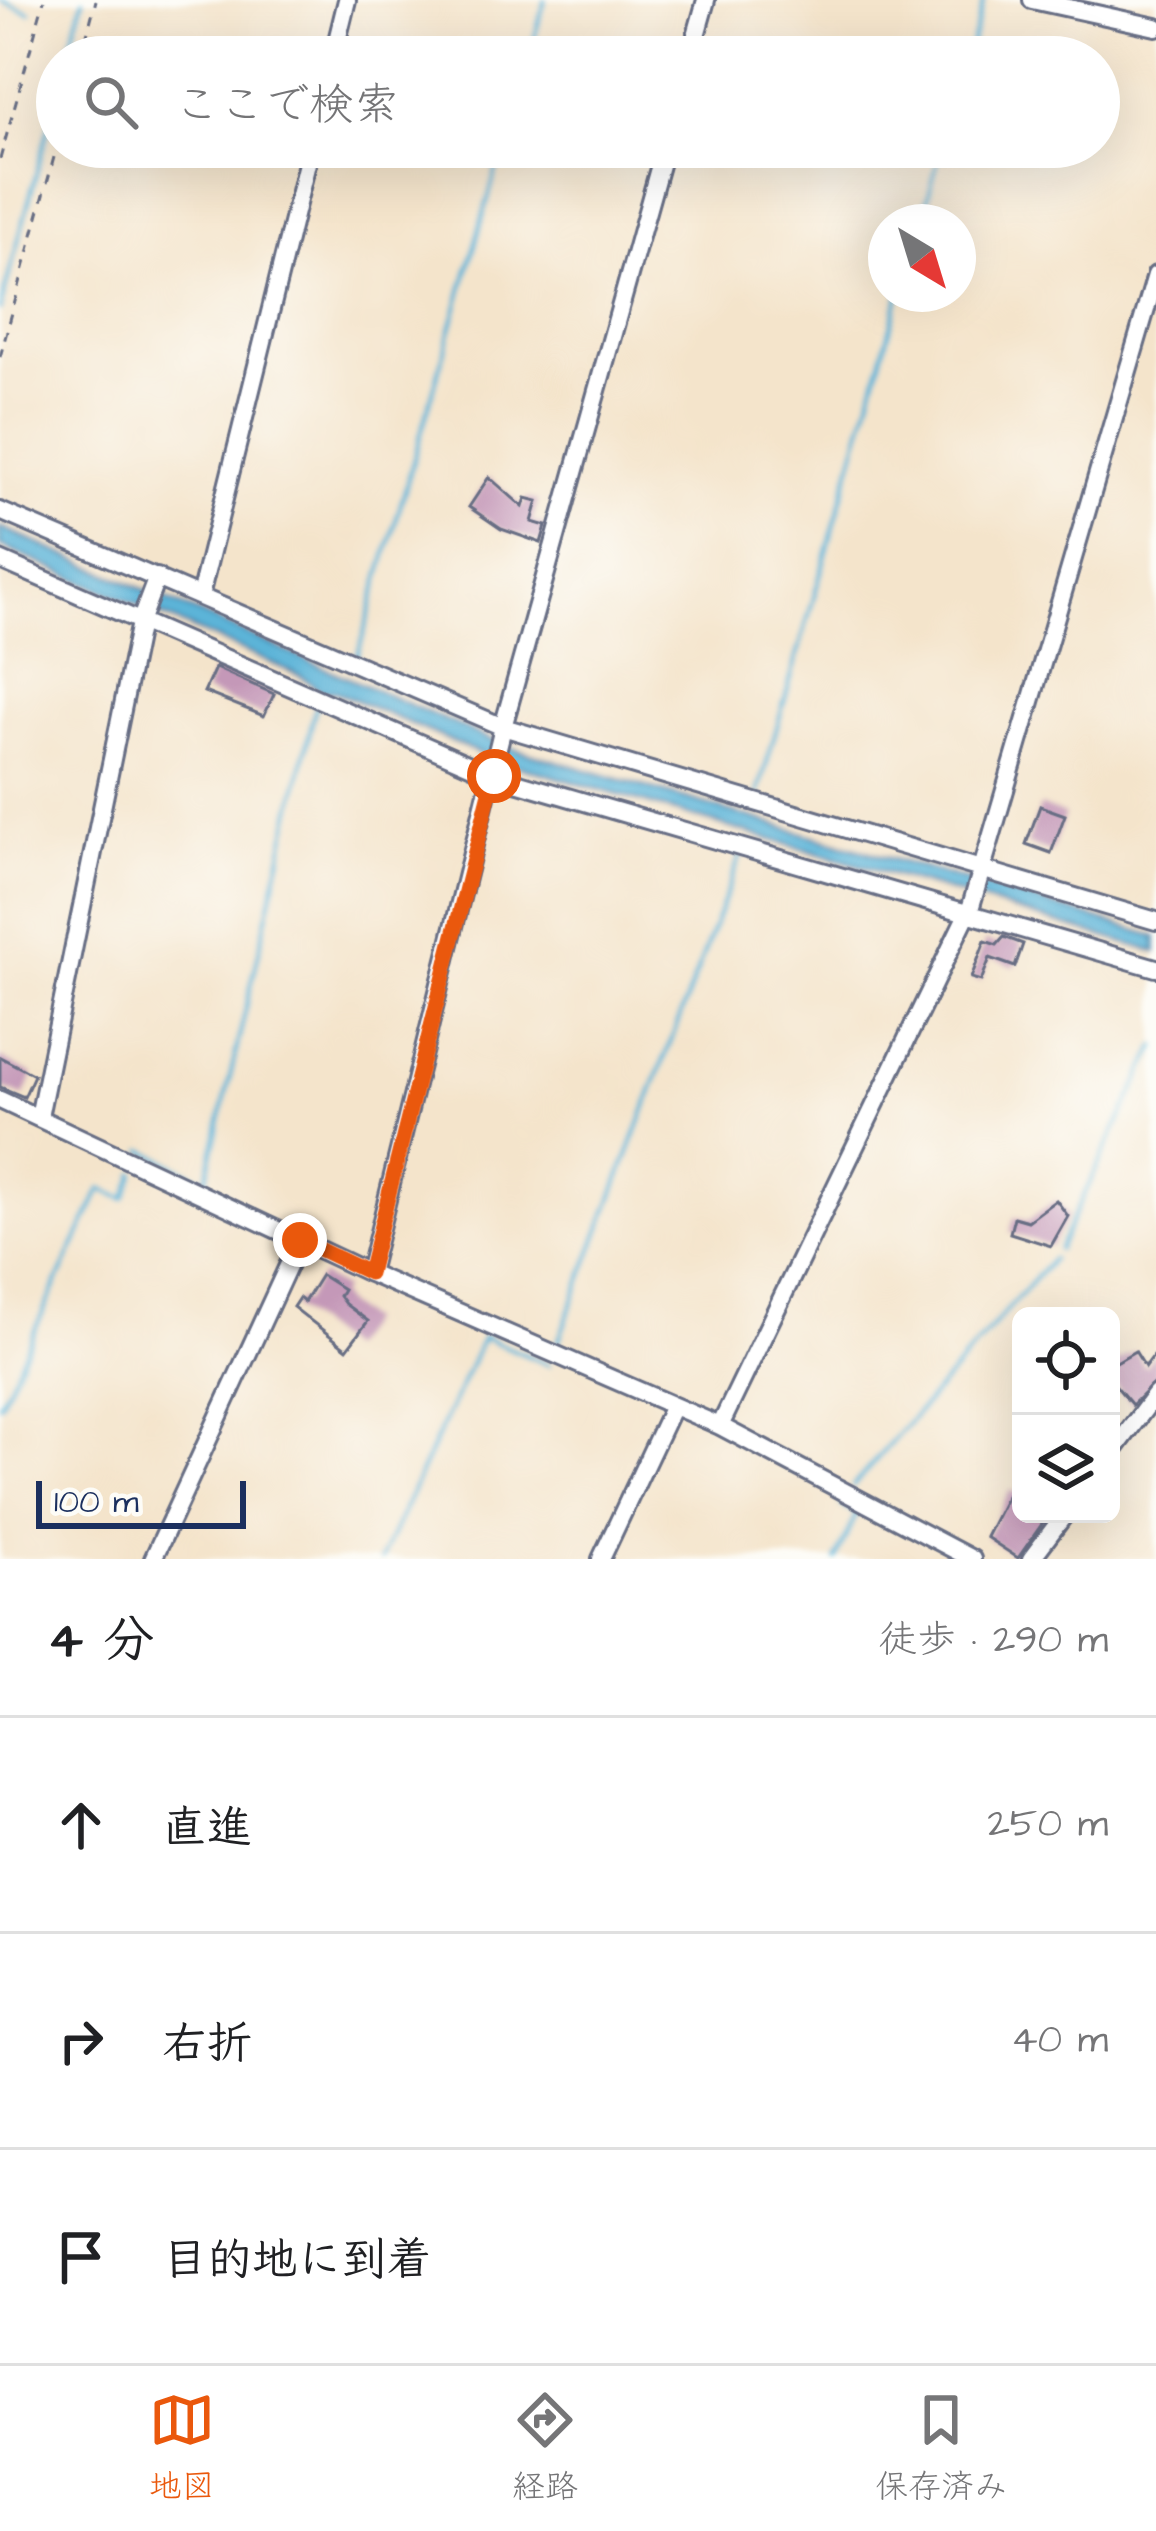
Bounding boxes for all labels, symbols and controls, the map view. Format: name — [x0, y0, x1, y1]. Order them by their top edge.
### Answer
search box — [36, 36, 1120, 168]
icon: search — [78, 69, 144, 135]
text: ここで検索 — [174, 75, 399, 137]
north arrow — [868, 204, 976, 312]
route start — [467, 749, 521, 803]
route end — [273, 1213, 327, 1267]
map controls — [1012, 1307, 1120, 1523]
button: locate — [1012, 1307, 1120, 1415]
button: layers — [1012, 1415, 1120, 1523]
scale bar — [36, 1475, 246, 1528]
text: 100 m — [54, 1479, 139, 1525]
text: 4 分 — [48, 1606, 154, 1677]
text: 徒歩 · 290 m — [878, 1614, 1108, 1668]
icon: ahead — [48, 1792, 114, 1858]
text: 直進 — [162, 1798, 252, 1860]
text: 250 m — [987, 1798, 1108, 1852]
icon: right — [48, 2008, 114, 2074]
text: 右折 — [162, 2014, 252, 2076]
text: 40 m — [1011, 2014, 1108, 2068]
icon: arrive — [48, 2224, 114, 2290]
text: 目的地に到着 — [162, 2230, 432, 2292]
tab: 地図 — [149, 2387, 215, 2510]
tab: 経路 — [512, 2387, 578, 2510]
tab: 保存済み — [875, 2387, 1007, 2510]

